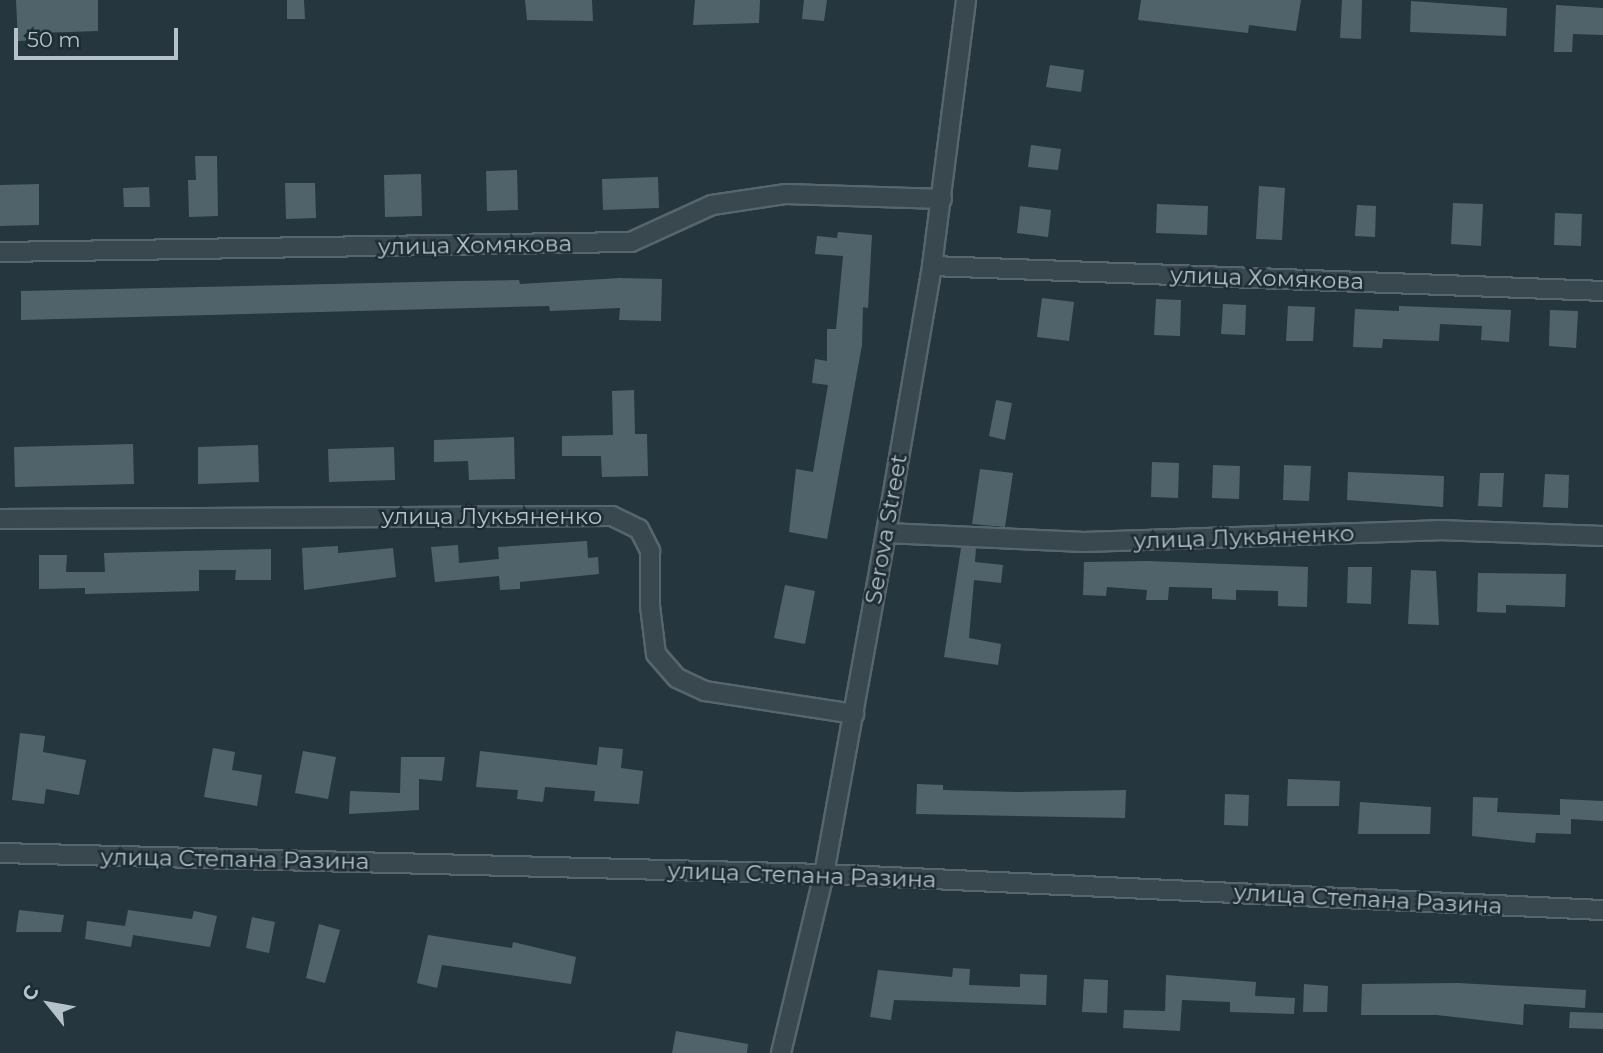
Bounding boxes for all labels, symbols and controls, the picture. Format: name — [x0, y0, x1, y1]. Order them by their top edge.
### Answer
scale bar — [18, 14, 182, 58]
text: 50 m — [27, 27, 81, 52]
street label: улица Хомякова — [378, 230, 572, 260]
street label: улица Хомякова — [1170, 261, 1364, 295]
street label: Serova Street — [859, 452, 913, 606]
street label: улица Лукьяненко — [382, 502, 602, 530]
street label: улица Лукьяненко — [1133, 519, 1355, 555]
street label: улица Степана Разина — [100, 843, 370, 875]
street label: улица Степана Разина — [667, 857, 937, 893]
street label: улица Степана Разина — [1233, 878, 1503, 920]
north arrow — [14, 969, 84, 1039]
text: С — [17, 981, 44, 1005]

